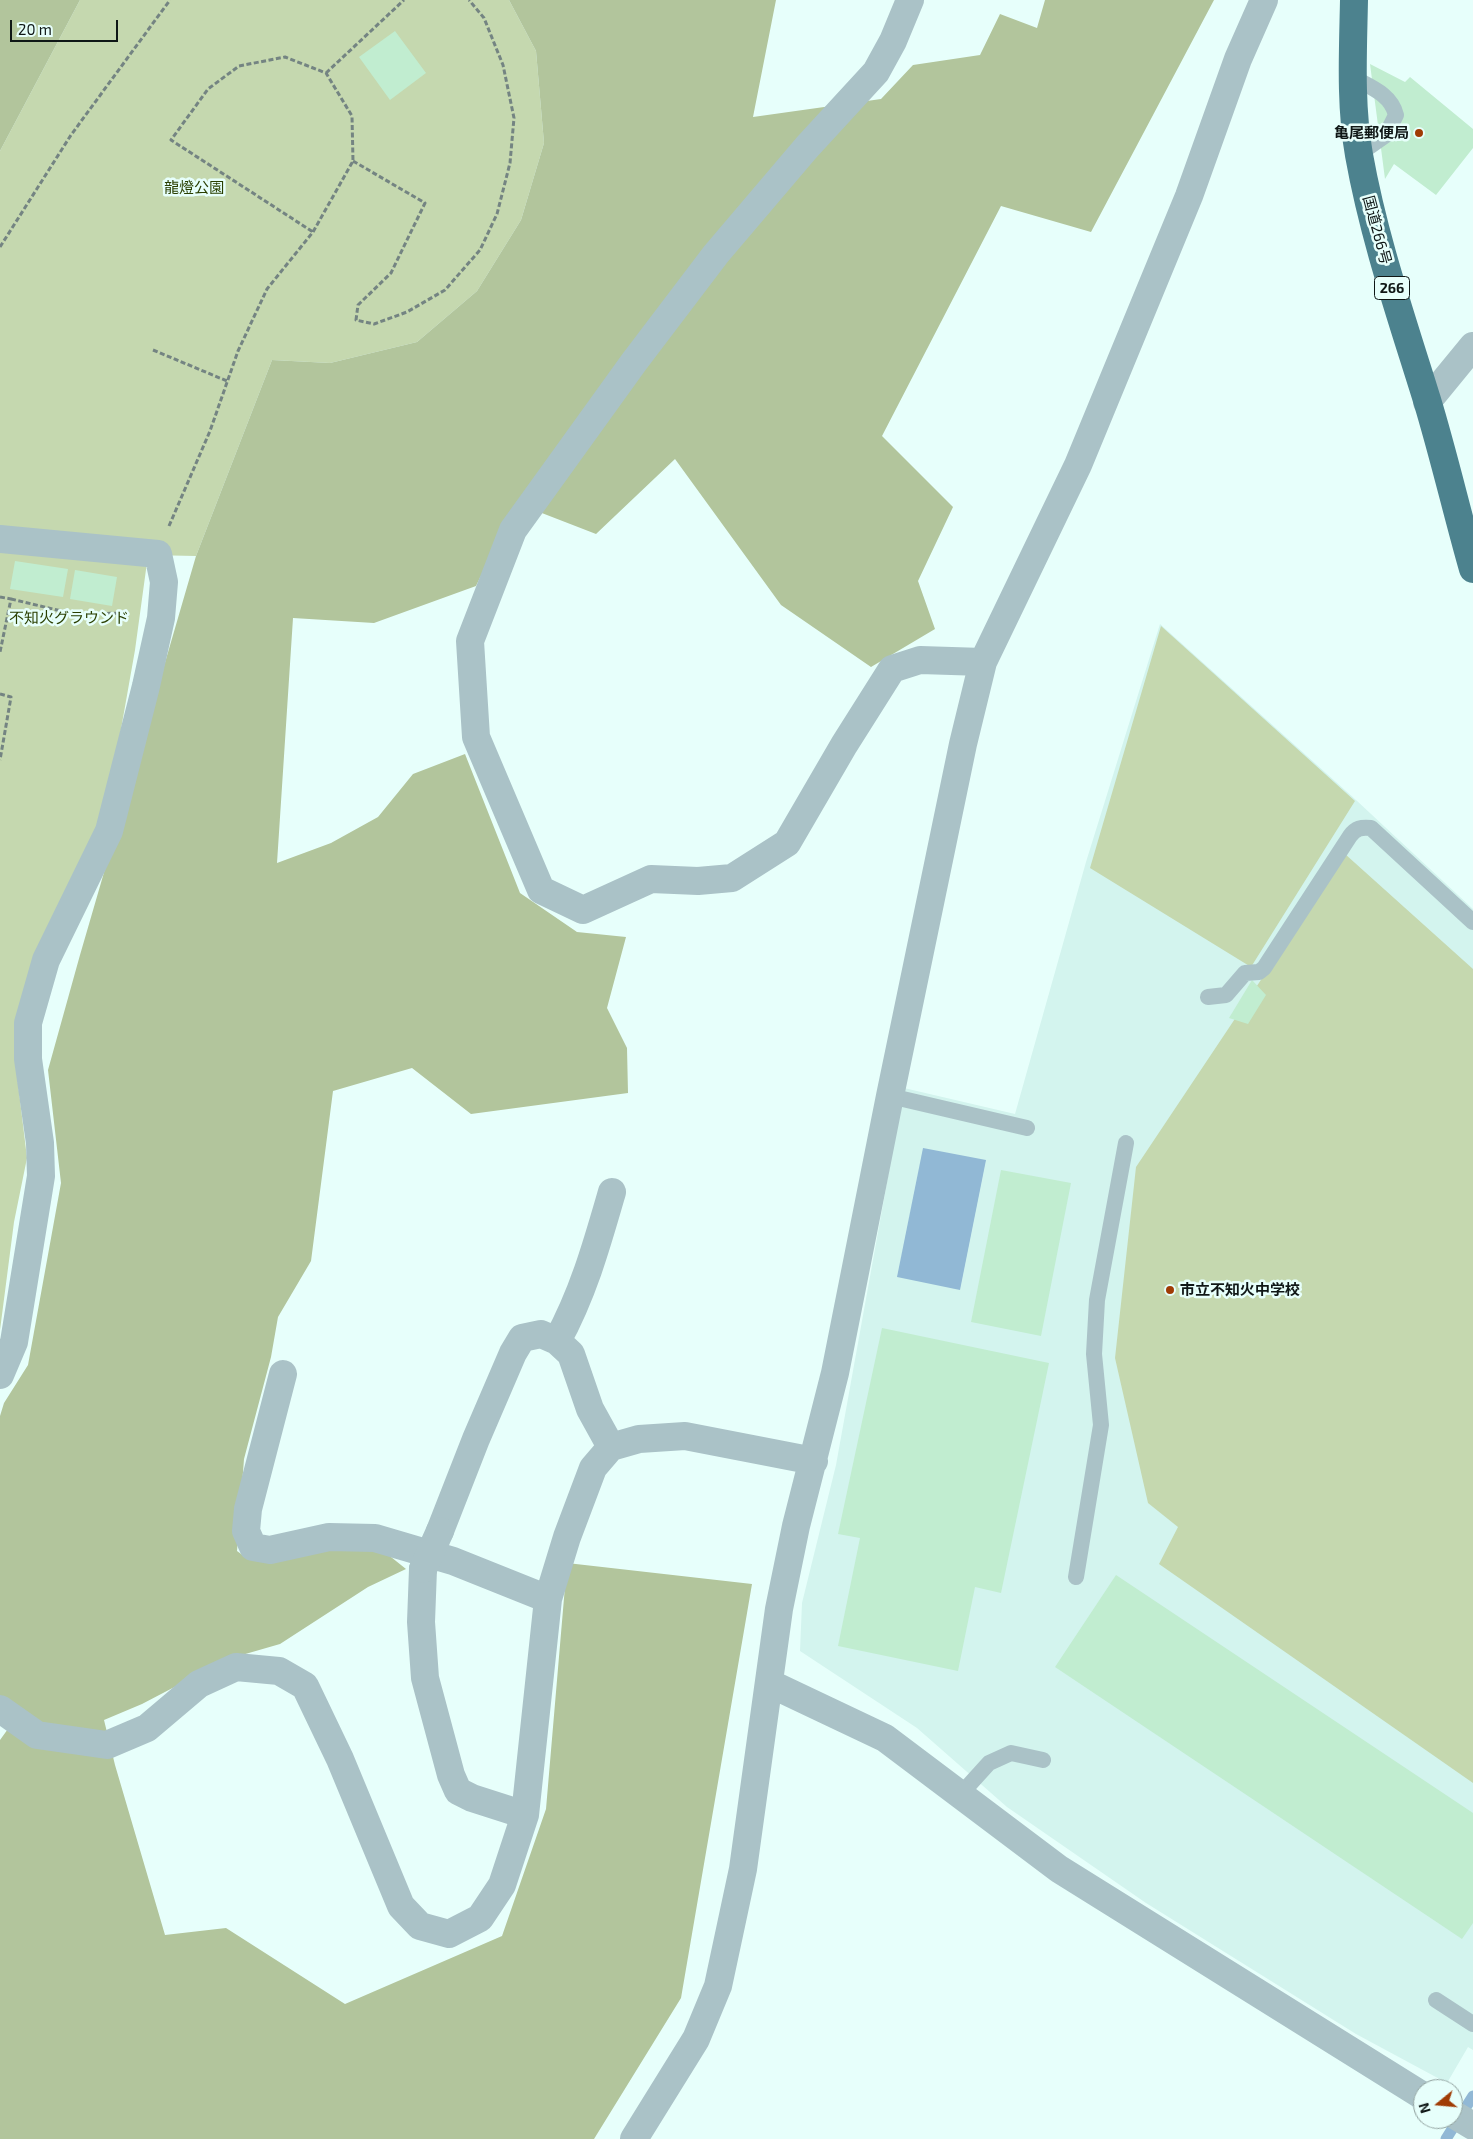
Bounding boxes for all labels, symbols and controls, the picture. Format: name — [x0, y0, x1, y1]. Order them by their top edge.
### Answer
scale bar — [12, 10, 120, 42]
text: 20 m — [18, 20, 52, 38]
place label: 亀尾郵便局 — [1334, 124, 1409, 142]
marker: 亀尾郵便局 — [1413, 127, 1425, 139]
park label: 龍燈公園 — [164, 179, 224, 197]
street label: 国道266号 — [1359, 194, 1395, 266]
road number: 266 — [1374, 276, 1410, 300]
park label: 不知火グラウンド — [9, 609, 129, 627]
place label: 市立不知火中学校 — [1180, 1281, 1300, 1299]
marker: 市立不知火中学校 — [1164, 1284, 1176, 1296]
north arrow — [1413, 2079, 1463, 2129]
text: N — [1415, 2101, 1434, 2116]

